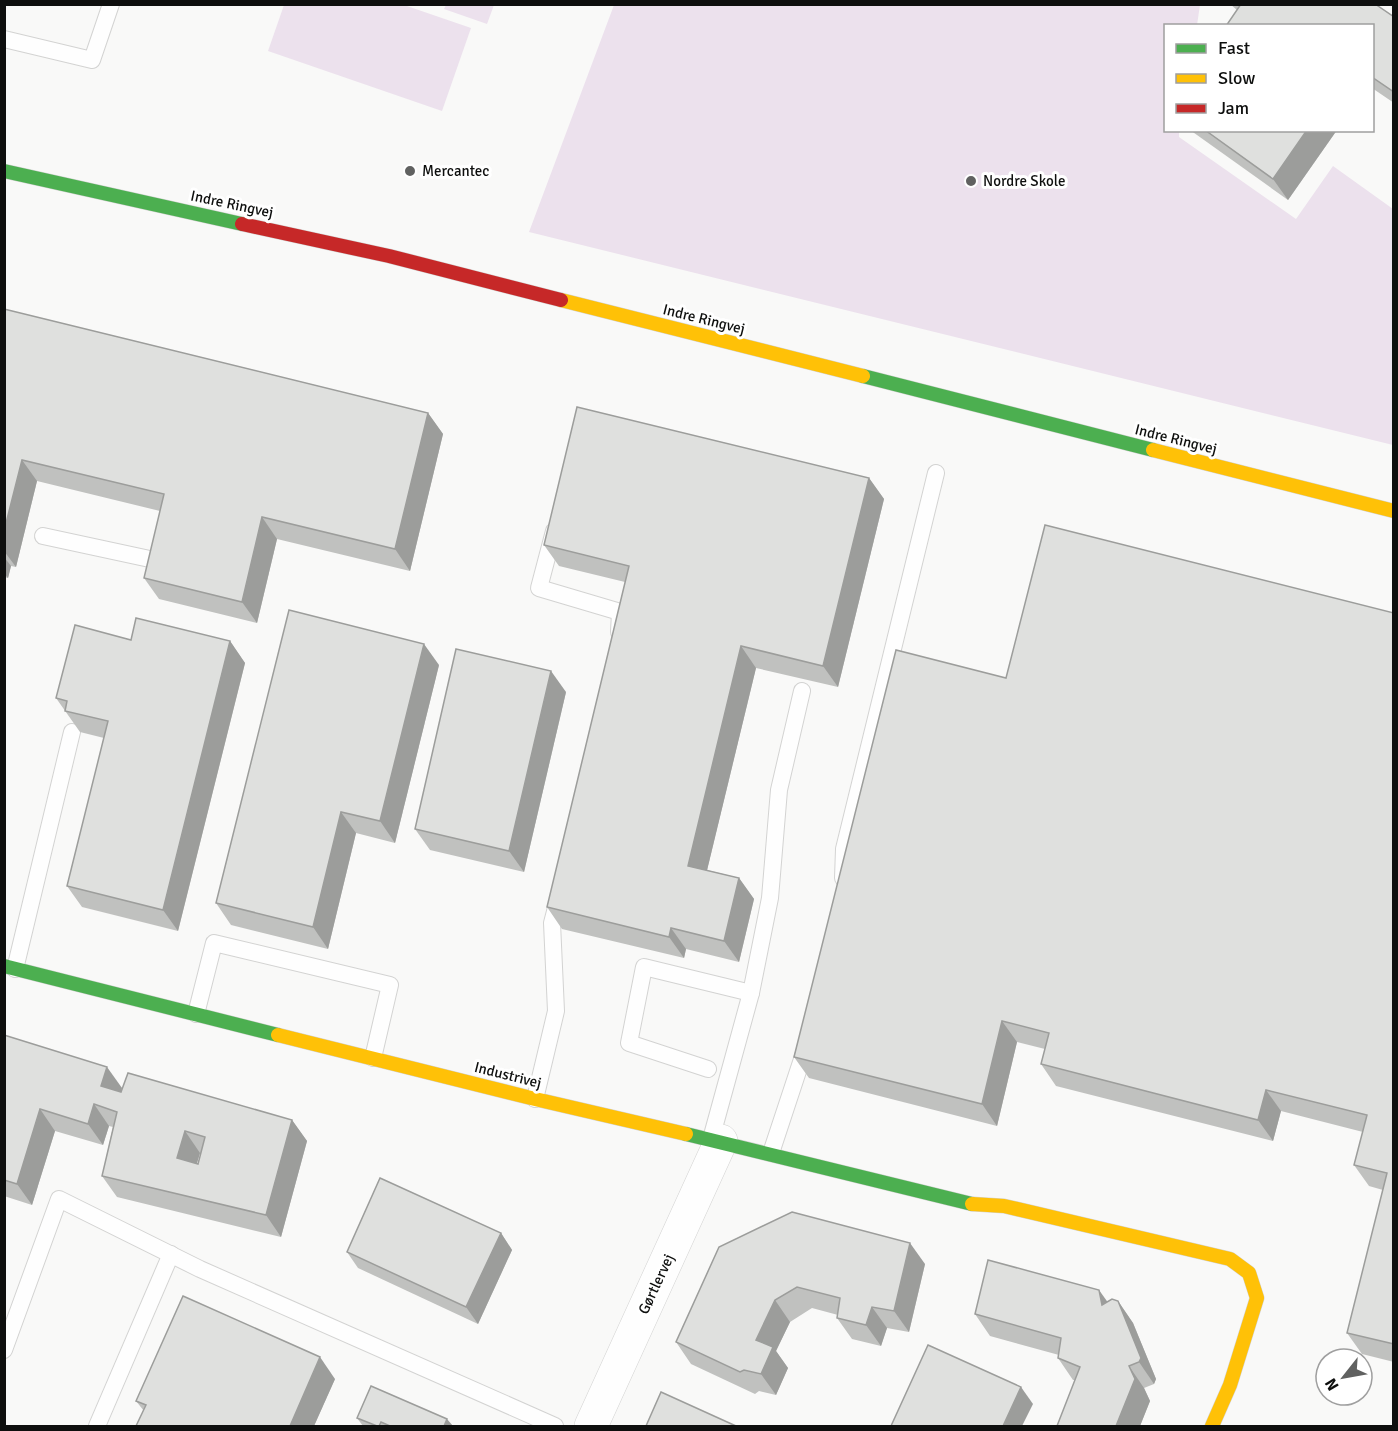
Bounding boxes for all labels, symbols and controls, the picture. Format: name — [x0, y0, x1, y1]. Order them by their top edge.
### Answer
legend — [1164, 24, 1374, 132]
text: Fast — [1218, 37, 1250, 59]
text: Slow — [1218, 67, 1255, 89]
text: Jam — [1218, 97, 1249, 119]
place label: Mercantec — [422, 162, 489, 180]
marker: Mercantec — [403, 164, 417, 178]
place label: Nordre Skole — [983, 172, 1065, 190]
marker: Nordre Skole — [964, 174, 978, 188]
street label: Indre Ringvej — [189, 186, 275, 222]
street label: Indre Ringvej — [661, 300, 747, 338]
street label: Indre Ringvej — [1133, 420, 1219, 458]
street label: Industrivej — [473, 1058, 543, 1092]
street label: Gørtlervej — [634, 1251, 678, 1317]
north arrow — [1314, 1347, 1374, 1407]
text: N — [1321, 1374, 1343, 1394]

